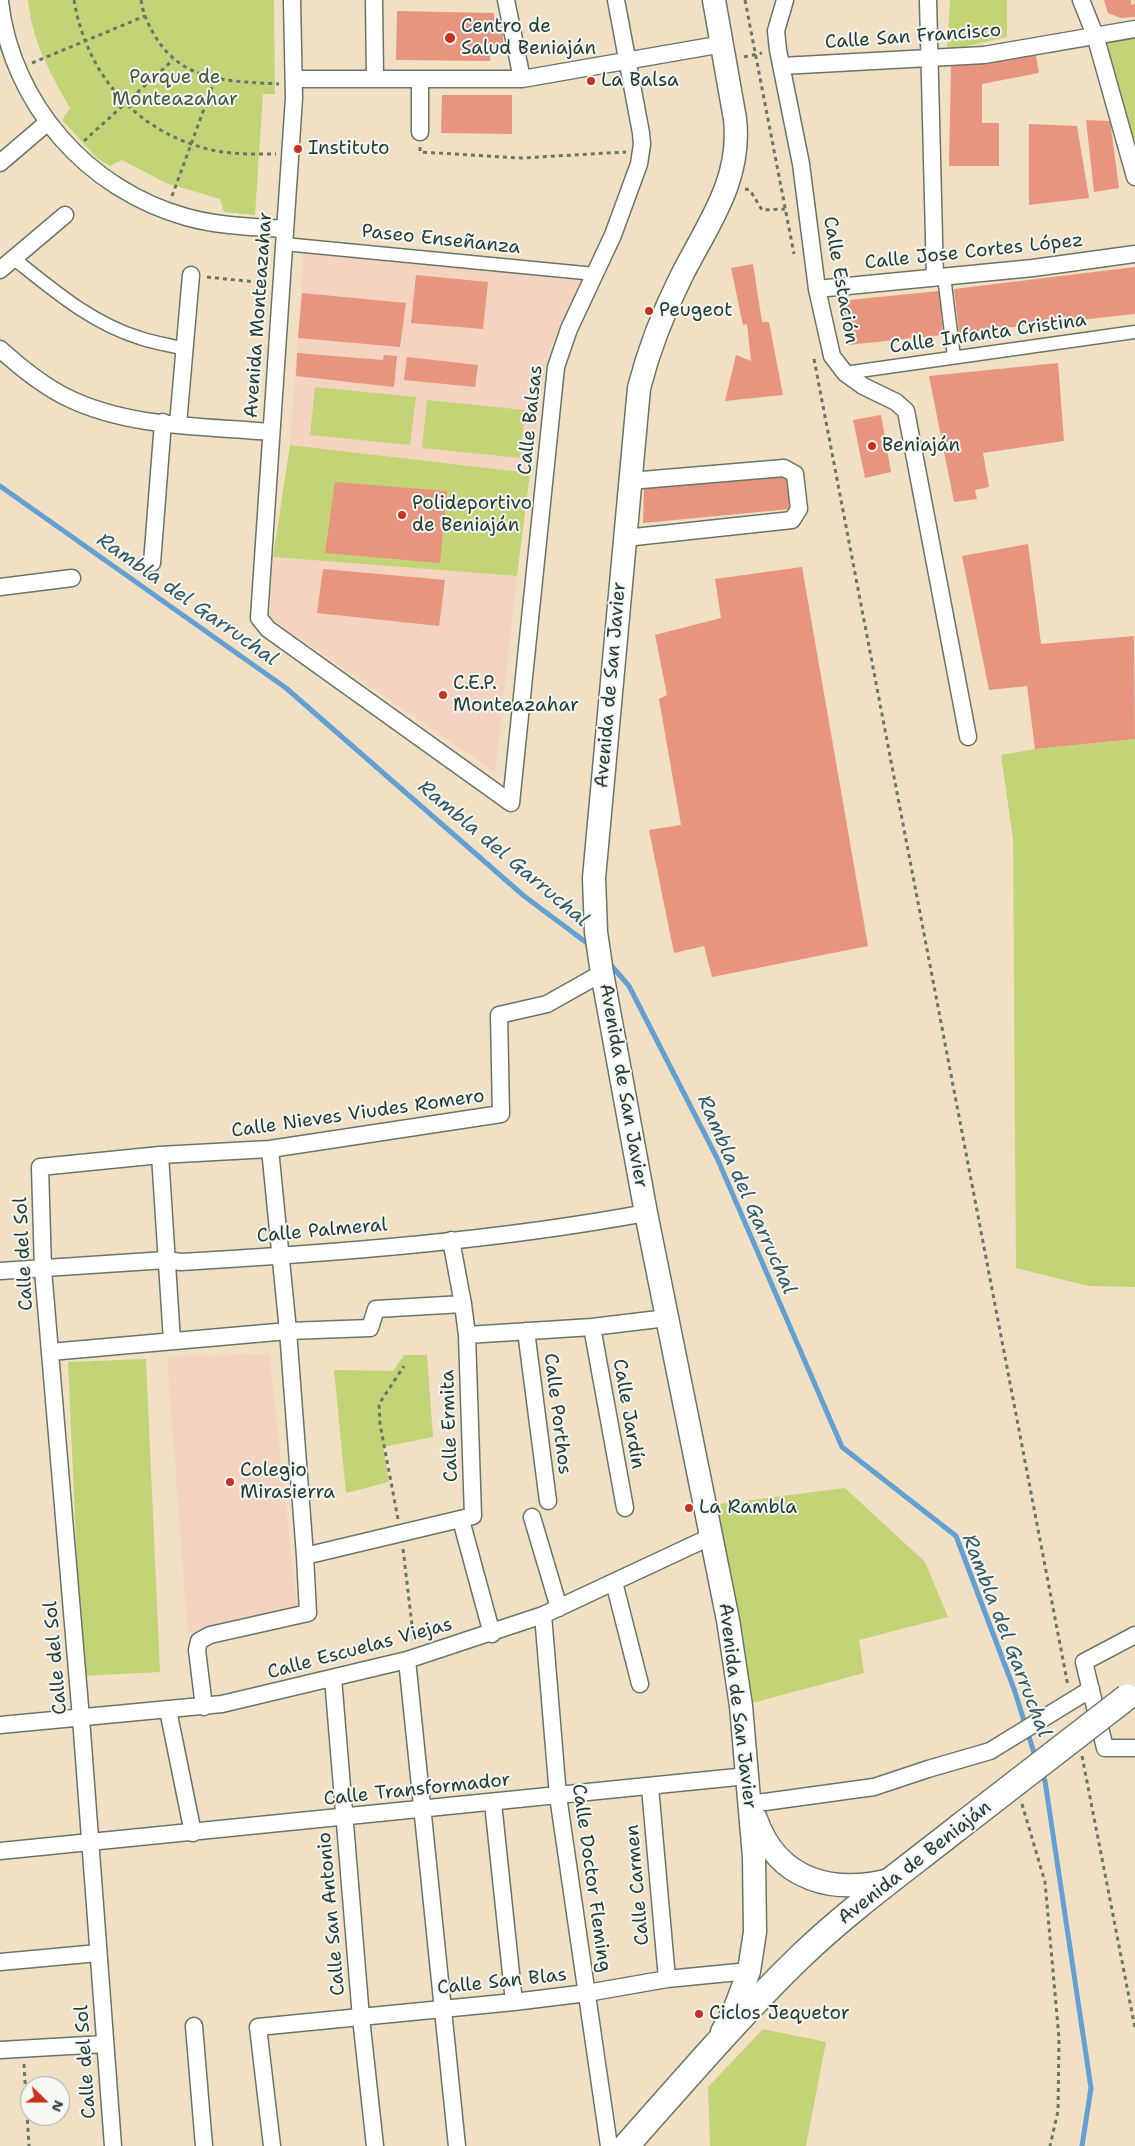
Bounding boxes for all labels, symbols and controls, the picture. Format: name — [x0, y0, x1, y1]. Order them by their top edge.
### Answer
place label: Centro de Salud Beniaján — [461, 16, 596, 60]
street label: Calle San Francisco — [824, 19, 1002, 55]
marker: Centro de Salud Beniaján — [443, 31, 457, 45]
park label: Parque de Monteazahar — [112, 67, 238, 111]
place label: La Balsa — [601, 70, 679, 92]
marker: La Balsa — [585, 75, 597, 87]
place label: Instituto — [308, 138, 390, 160]
marker: Instituto — [292, 143, 304, 155]
street label: Avenida Monteazahar — [240, 211, 278, 419]
street label: Calle Estación — [818, 215, 862, 345]
street label: Paseo Enseñanza — [360, 220, 522, 260]
street label: Calle Jose Cortes López — [864, 229, 1084, 275]
place label: Peugeot — [659, 300, 733, 322]
marker: Peugeot — [643, 305, 655, 317]
street label: Calle Infanta Cristina — [888, 309, 1088, 359]
street label: Calle Balsas — [514, 364, 548, 476]
place label: Beniaján — [882, 435, 960, 457]
marker: Beniaján — [866, 440, 878, 452]
place label: Polideportivo de Beniaján — [412, 493, 532, 537]
marker: Polideportivo de Beniaján — [396, 509, 408, 521]
water label: Rambla del Garruchal — [92, 528, 282, 672]
street label: Avenida de San Javier — [591, 581, 631, 789]
place label: C.E.P. Monteazahar — [453, 673, 579, 717]
marker: C.E.P. Monteazahar — [437, 689, 449, 701]
water label: Rambla del Garruchal — [413, 775, 593, 933]
street label: Avenida de San Javier — [594, 982, 652, 1190]
street label: Calle Nieves Viudes Romero — [230, 1085, 486, 1143]
water label: Rambla del Garruchal — [691, 1092, 801, 1298]
street label: Calle del Sol — [10, 1197, 38, 1311]
street label: Calle Palmeral — [256, 1214, 388, 1248]
street label: Calle Porthos — [538, 1352, 576, 1476]
street label: Calle Jardín — [607, 1357, 649, 1471]
street label: Calle Ermita — [437, 1370, 463, 1482]
place label: Colegio Mirasierra — [240, 1460, 335, 1504]
marker: Colegio Mirasierra — [224, 1476, 236, 1488]
place label: La Rambla — [699, 1497, 797, 1519]
marker: La Rambla — [683, 1502, 695, 1514]
water label: Rambla del Garruchal — [956, 1531, 1056, 1741]
street label: Calle del Sol — [40, 1600, 72, 1716]
street label: Avenida de San Javier — [713, 1602, 761, 1810]
street label: Calle Escuelas Viejas — [265, 1613, 455, 1685]
street label: Calle Transformador — [322, 1769, 512, 1811]
street label: Calle Doctor Fleming — [567, 1782, 615, 1974]
street label: Avenida de Beniaján — [834, 1796, 996, 1930]
street label: Calle Carmen — [621, 1824, 655, 1946]
street label: Calle San Antonio — [313, 1831, 351, 1997]
street label: Calle San Blas — [436, 1964, 568, 2000]
place label: Ciclos Jequetor — [709, 2003, 850, 2025]
street label: Calle del Sol — [71, 2004, 101, 2120]
marker: Ciclos Jequetor — [693, 2008, 705, 2020]
north arrow — [20, 2076, 70, 2126]
text: N — [48, 2098, 68, 2115]

